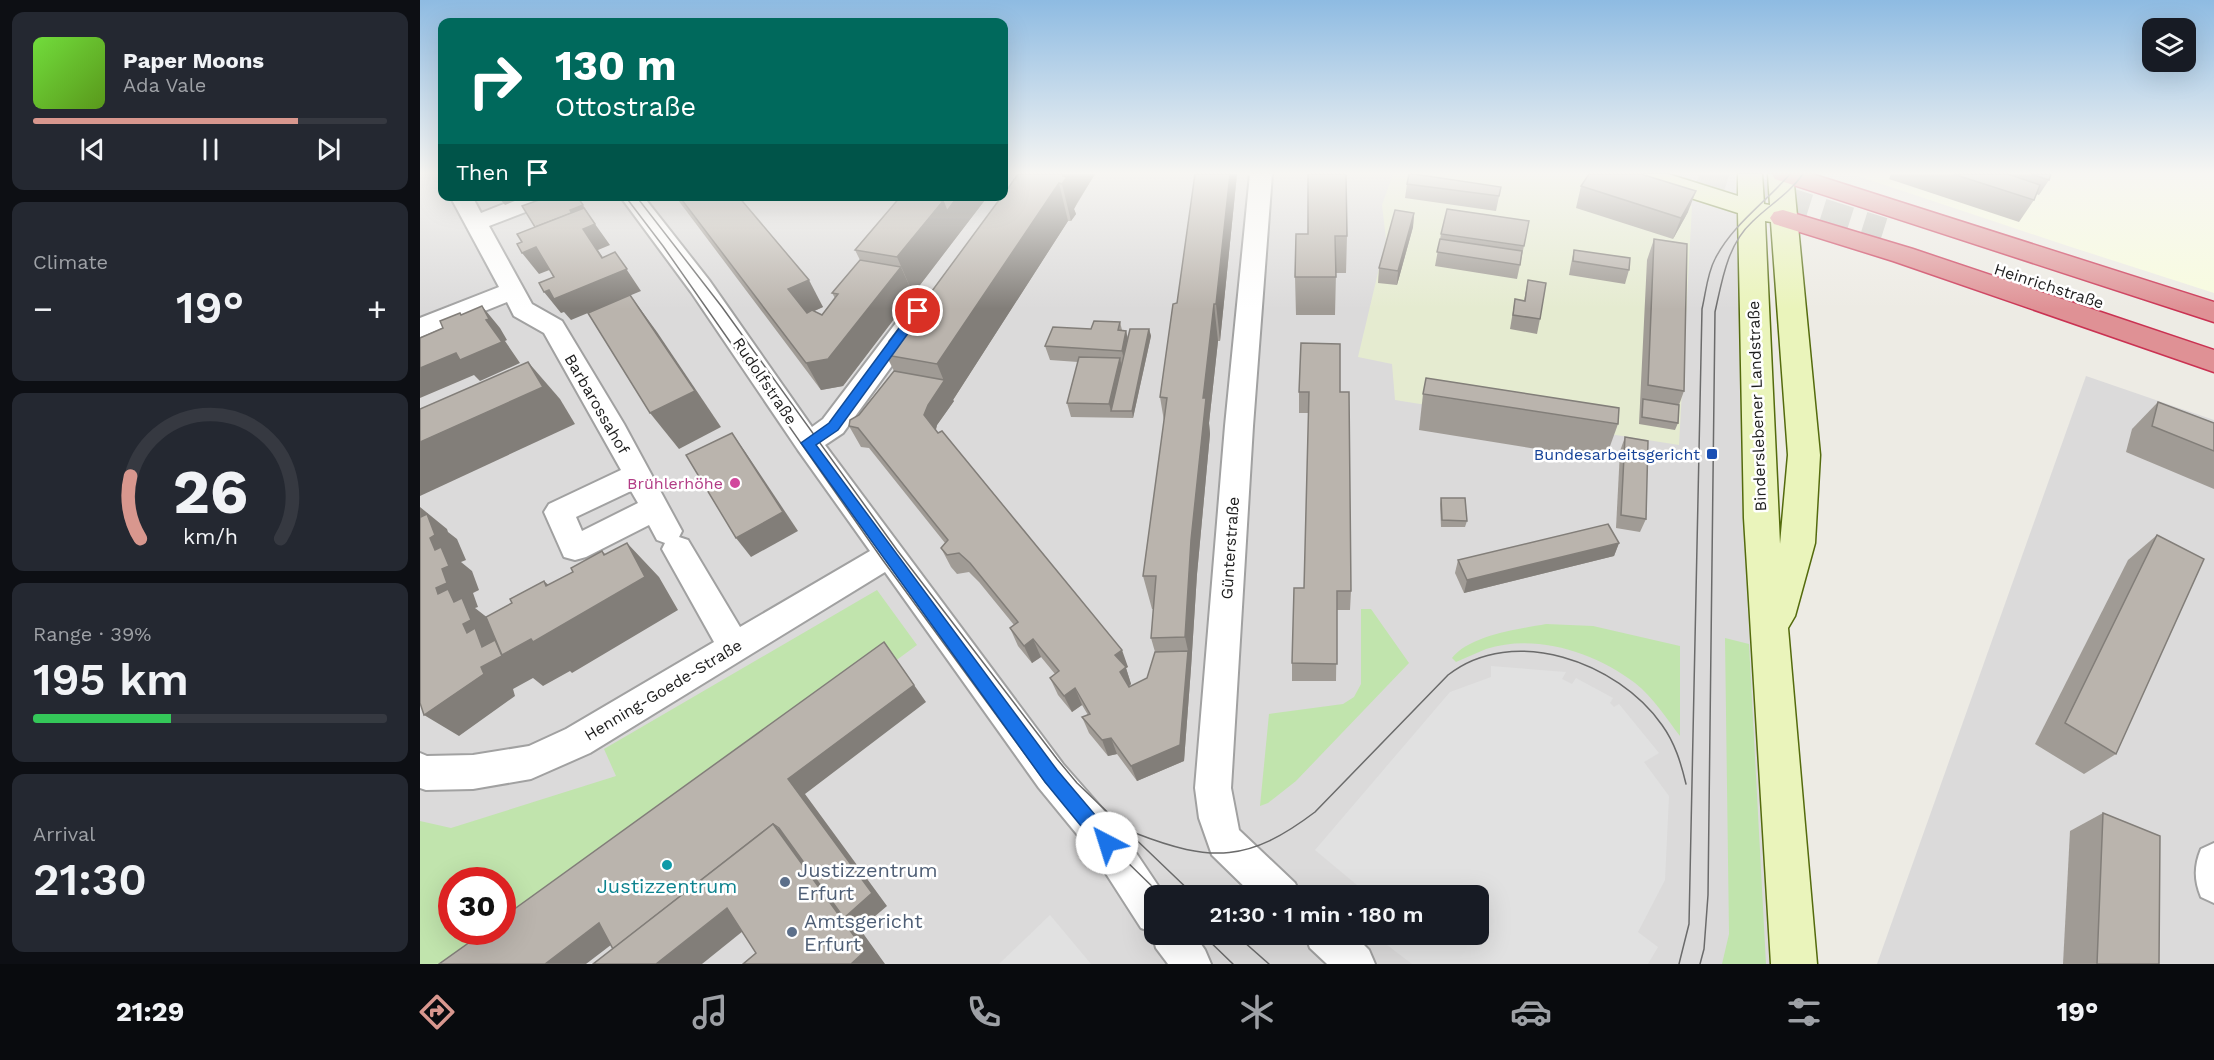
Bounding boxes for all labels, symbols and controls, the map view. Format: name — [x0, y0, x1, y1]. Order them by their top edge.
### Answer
map controls — [2142, 18, 2196, 72]
button: layers — [2142, 18, 2196, 72]
text: 130 m — [555, 41, 677, 90]
icon: right — [456, 42, 534, 120]
text: Paper Moons — [123, 48, 264, 73]
text: Ada Vale — [123, 73, 206, 97]
text: Ottostraße — [555, 91, 696, 123]
icon: previous — [76, 133, 109, 166]
icon: pause — [194, 133, 227, 166]
icon: next — [312, 133, 345, 166]
icon: arrive — [521, 156, 554, 189]
text: Then — [456, 160, 509, 185]
text: Climate — [33, 250, 108, 274]
street label: Heinrichstraße — [1992, 259, 2106, 313]
text: 19° — [176, 281, 244, 334]
pin — [892, 285, 943, 336]
text: − — [33, 289, 53, 328]
text: + — [367, 289, 387, 328]
icon: arrive — [901, 294, 934, 327]
street label: Binderslebener Landstraße — [1744, 300, 1770, 512]
street label: Rudolfstraße — [729, 334, 801, 428]
street label: Barbarossahof — [561, 351, 634, 458]
place label: Bundesarbeitsgericht — [1534, 445, 1700, 464]
marker: Bundesarbeitsgericht — [1705, 447, 1719, 461]
text: 26 — [172, 455, 248, 528]
place label: Brühlerhöhe — [627, 474, 723, 493]
marker: Brühlerhöhe — [728, 476, 742, 490]
street label: Günterstraße — [1217, 496, 1243, 600]
text: km/h — [182, 524, 238, 549]
text: Range · 39% — [33, 622, 151, 646]
street label: Henning-Goede-Straße — [581, 635, 745, 745]
text: 195 km — [33, 653, 189, 706]
position arrow — [1075, 811, 1139, 875]
text: Arrival — [33, 822, 95, 846]
text: 21:30 — [33, 853, 147, 906]
marker: Justizzentrum — [660, 858, 674, 872]
place label: Justizzentrum Erfurt — [797, 858, 938, 905]
speed limit sign: 30 — [438, 867, 516, 945]
place label: Justizzentrum — [597, 874, 737, 898]
marker: Justizzentrum Erfurt — [778, 875, 792, 889]
text: 21:30 · 1 min · 180 m — [1209, 902, 1424, 927]
place label: Amtsgericht Erfurt — [804, 909, 923, 956]
marker: Amtsgericht Erfurt — [785, 925, 799, 939]
icon: directions — [416, 991, 458, 1033]
icon: music — [689, 991, 731, 1033]
icon: phone — [963, 991, 1005, 1033]
icon: climate — [1236, 991, 1278, 1033]
icon: car — [1510, 991, 1552, 1033]
icon: filters — [1783, 991, 1825, 1033]
text: 21:29 — [116, 996, 184, 1028]
text: 19° — [2057, 996, 2098, 1028]

